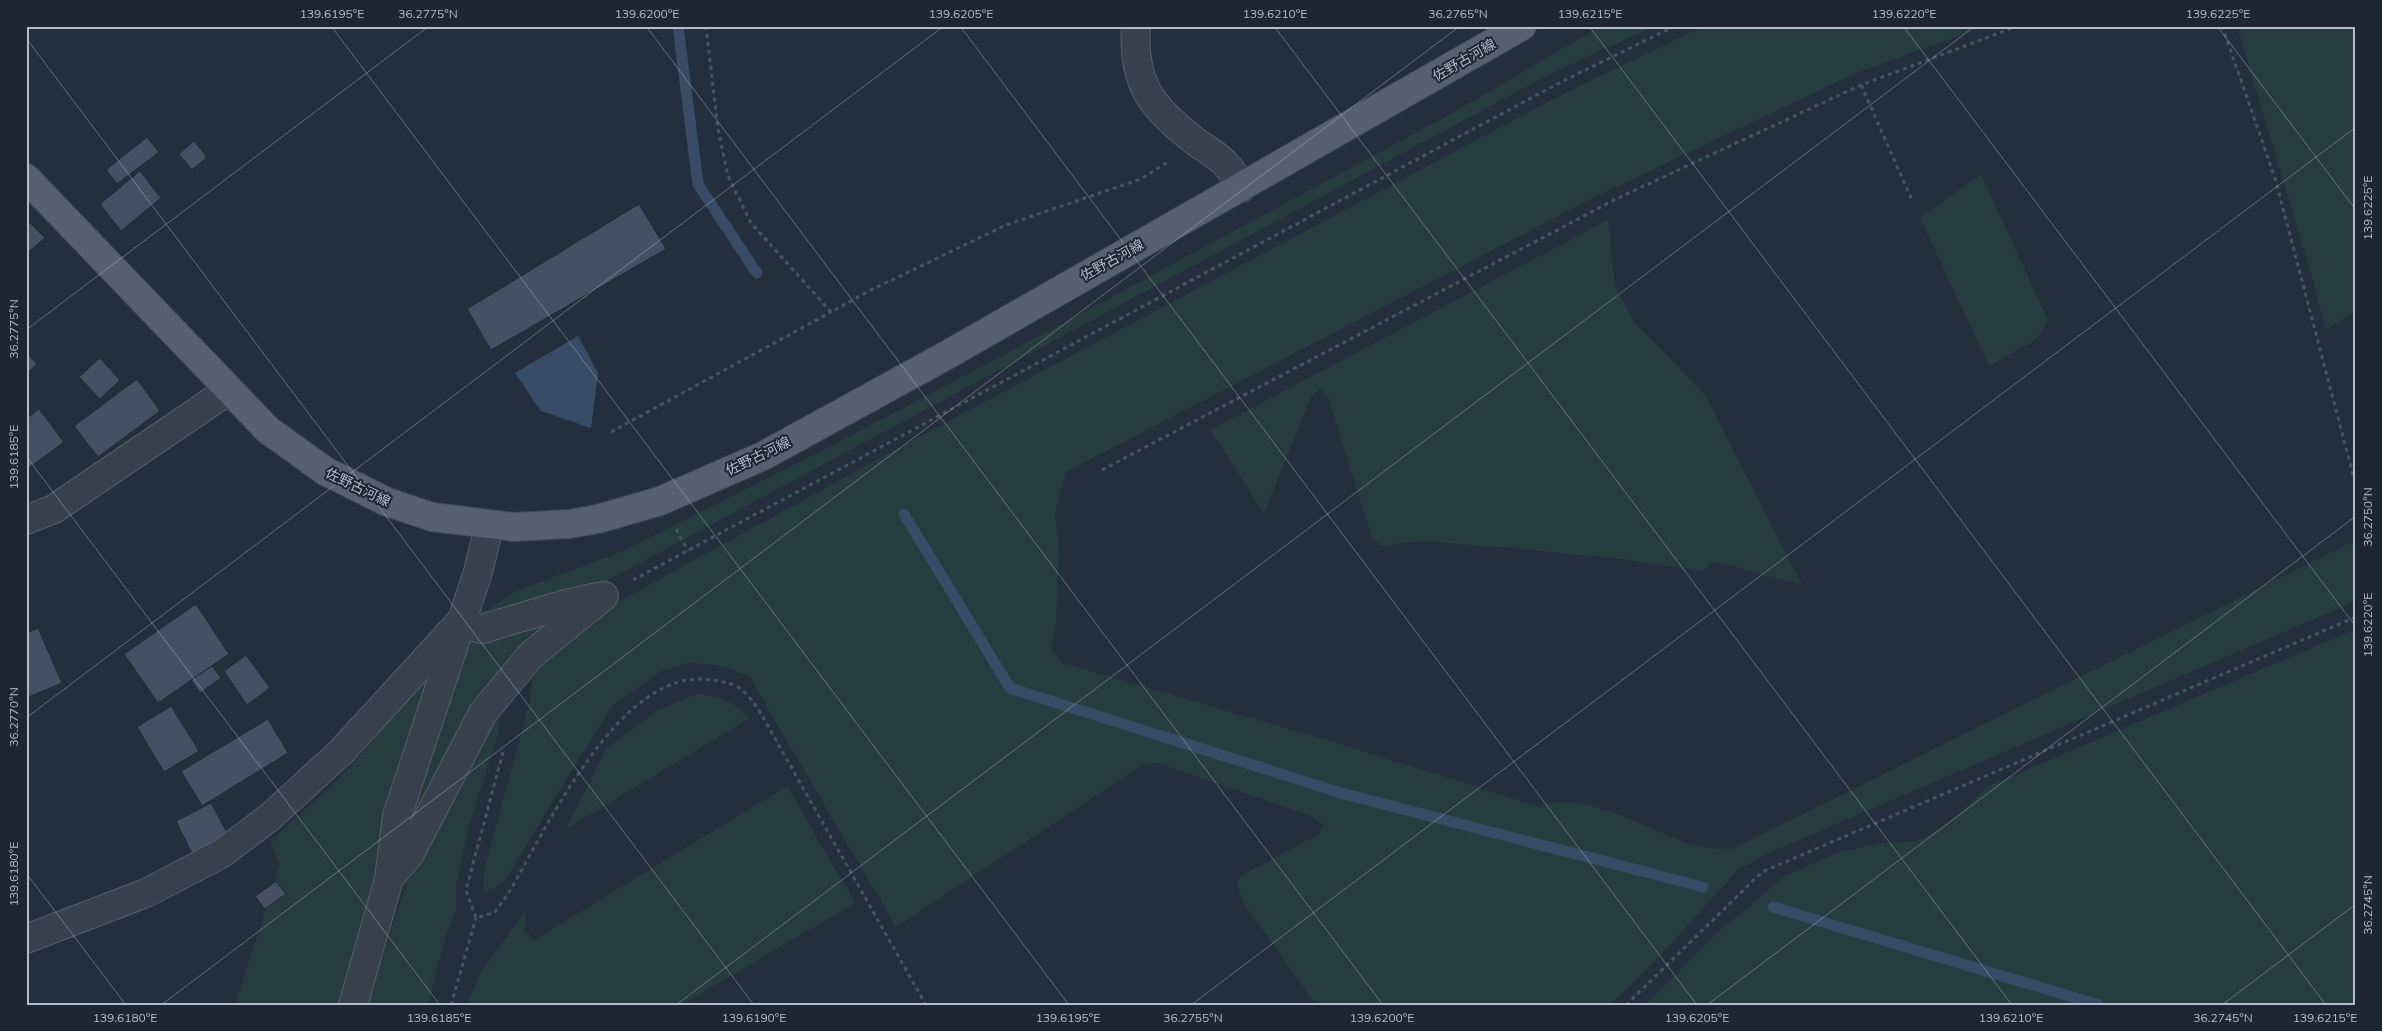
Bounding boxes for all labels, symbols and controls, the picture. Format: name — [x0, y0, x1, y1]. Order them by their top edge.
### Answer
text: 139.6195°E — [300, 6, 364, 21]
text: 36.2775°N — [398, 6, 458, 21]
text: 139.6200°E — [615, 6, 679, 21]
text: 139.6205°E — [929, 6, 993, 21]
text: 139.6210°E — [1243, 6, 1307, 21]
text: 36.2765°N — [1428, 6, 1488, 21]
text: 139.6215°E — [1558, 6, 1622, 21]
text: 139.6220°E — [1872, 6, 1936, 21]
text: 139.6225°E — [2186, 6, 2250, 21]
street label: 佐野古河線 — [1429, 35, 1499, 85]
text: 139.6225°E — [2360, 176, 2375, 240]
street label: 佐野古河線 — [1077, 235, 1147, 285]
text: 36.2775°N — [6, 299, 21, 359]
text: 139.6185°E — [6, 425, 21, 489]
street label: 佐野古河線 — [723, 433, 793, 479]
street label: 佐野古河線 — [323, 464, 393, 510]
text: 36.2750°N — [2360, 487, 2375, 547]
text: 139.6220°E — [2360, 593, 2375, 657]
text: 36.2770°N — [6, 687, 21, 747]
text: 139.6180°E — [6, 842, 21, 906]
text: 36.2745°N — [2360, 875, 2375, 935]
text: 139.6180°E — [93, 1010, 157, 1025]
text: 139.6185°E — [407, 1010, 471, 1025]
text: 139.6190°E — [722, 1010, 786, 1025]
text: 139.6195°E — [1036, 1010, 1100, 1025]
text: 36.2755°N — [1163, 1010, 1223, 1025]
text: 139.6200°E — [1350, 1010, 1414, 1025]
text: 139.6205°E — [1665, 1010, 1729, 1025]
text: 139.6210°E — [1979, 1010, 2043, 1025]
text: 36.2745°N — [2193, 1010, 2253, 1025]
text: 139.6215°E — [2293, 1010, 2357, 1025]

